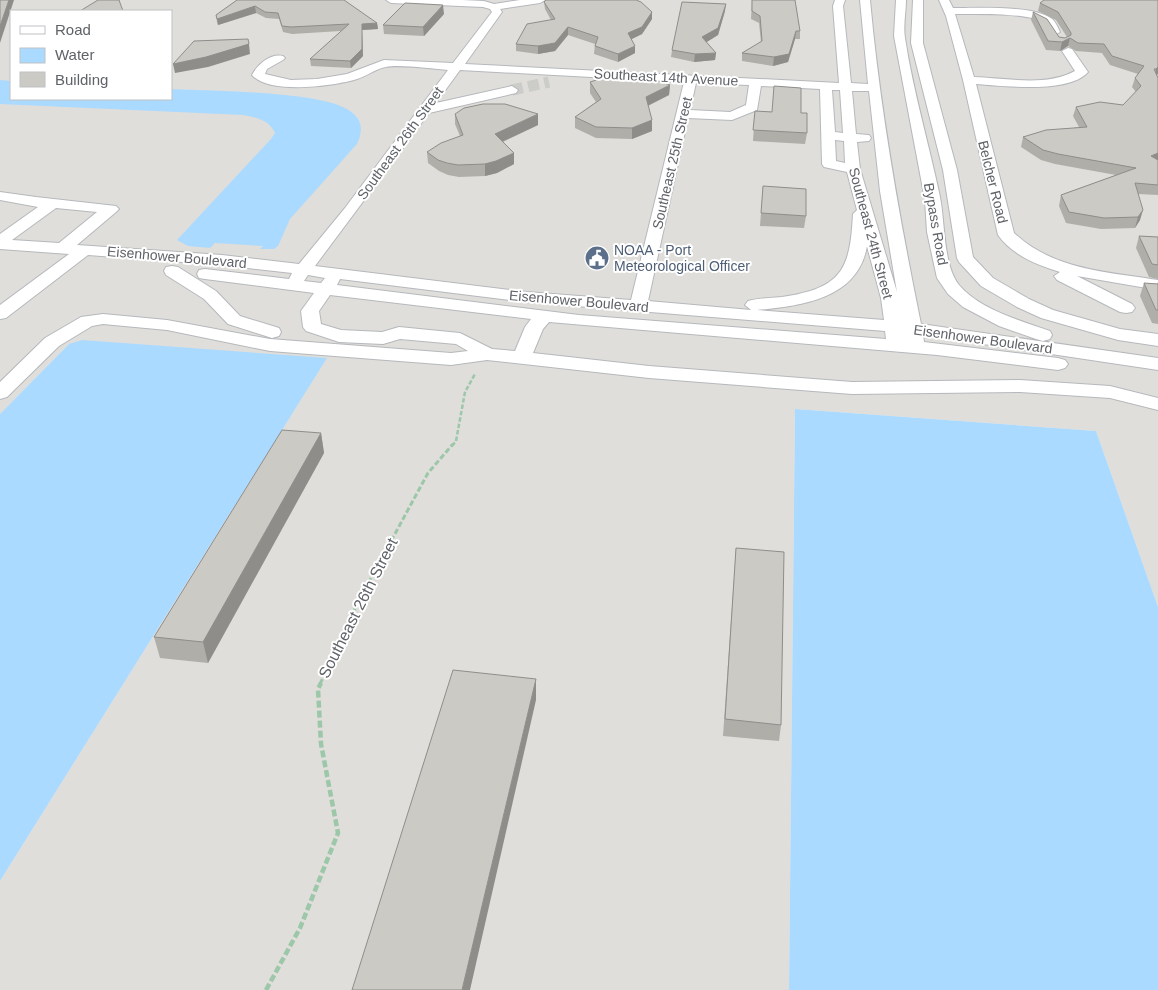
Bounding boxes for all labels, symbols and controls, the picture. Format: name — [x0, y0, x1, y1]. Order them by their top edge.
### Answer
legend — [10, 10, 172, 100]
text: Road — [55, 21, 91, 38]
text: Water — [55, 46, 94, 63]
street label: Southeast 14th Avenue — [593, 65, 739, 89]
text: Building — [55, 71, 108, 88]
street label: Southeast 26th Street — [354, 83, 446, 202]
street label: Southeast 25th Street — [649, 95, 695, 231]
street label: Belcher Road — [975, 139, 1011, 225]
street label: Southeast 24th Street — [846, 166, 896, 301]
street label: Bypass Road — [921, 182, 951, 266]
place label: NOAA - Port Meteorological Officer — [614, 242, 750, 274]
street label: Eisenhower Boulevard — [107, 243, 247, 271]
public building icon: NOAA - Port Meteorological Officer — [584, 245, 610, 271]
street label: Eisenhower Boulevard — [509, 287, 649, 315]
street label: Eisenhower Boulevard — [913, 321, 1053, 357]
street label: Southeast 26th Street — [315, 535, 401, 681]

